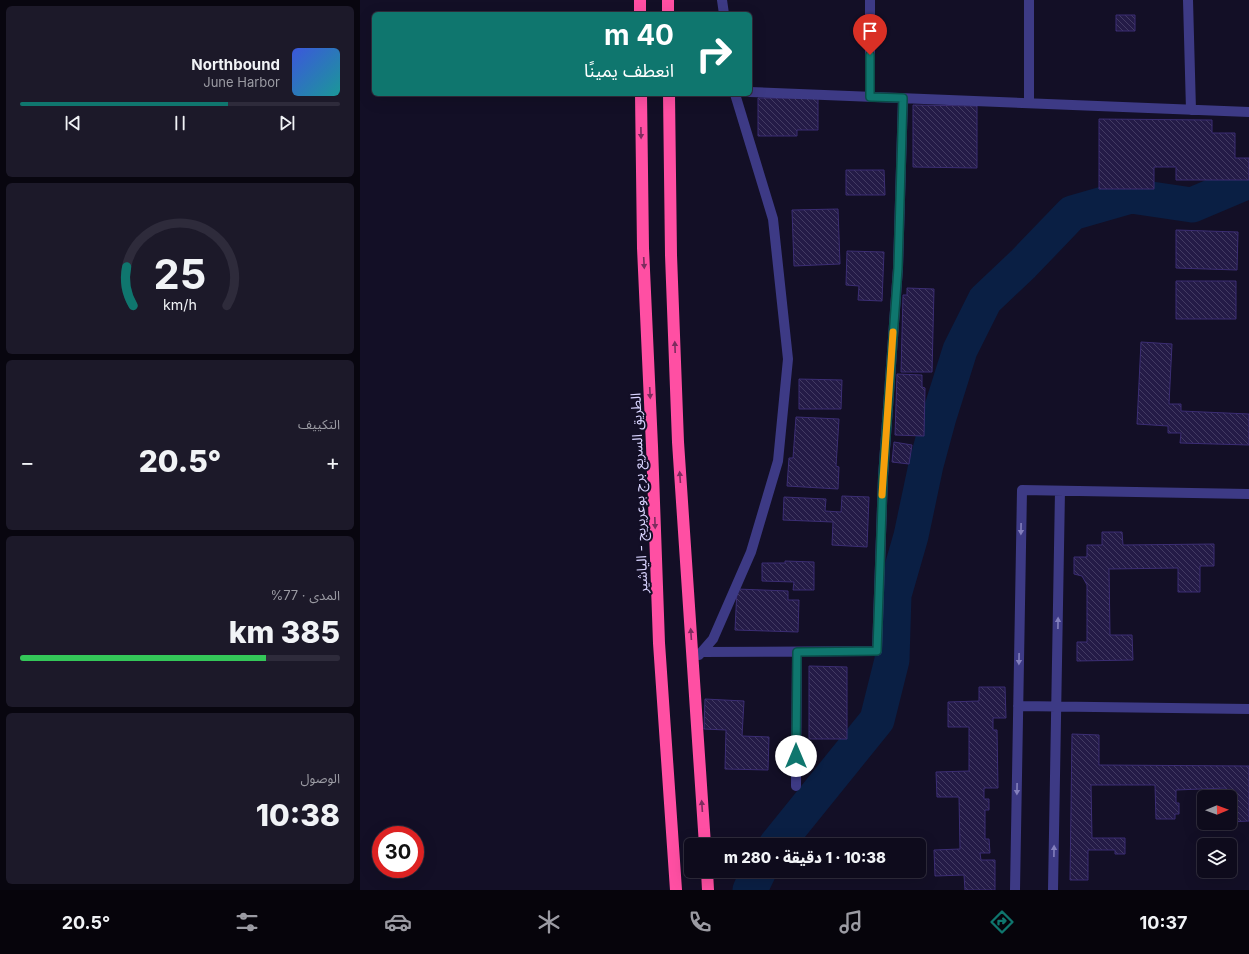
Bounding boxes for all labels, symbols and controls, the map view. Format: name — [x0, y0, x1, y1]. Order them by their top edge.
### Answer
pin — [853, 14, 887, 55]
text: 40 m — [604, 18, 674, 52]
icon: arrive — [859, 20, 881, 42]
icon: right — [688, 28, 740, 80]
text: Northbound — [191, 55, 280, 74]
text: انعطف يمينًا — [584, 60, 674, 81]
text: June Harbor — [203, 74, 280, 90]
icon: previous — [62, 112, 84, 134]
icon: pause — [169, 112, 191, 134]
icon: next — [276, 112, 298, 134]
one-way arrow — [638, 127, 644, 140]
text: 25 — [154, 249, 206, 299]
one-way arrow — [641, 257, 647, 270]
text: km/h — [163, 296, 197, 313]
one-way arrow — [671, 341, 678, 353]
one-way arrow — [647, 387, 653, 400]
street label: الطريق السريع برج بوعريريج - الياشير — [627, 392, 654, 595]
text: التكييف — [298, 416, 340, 432]
text: 20.5° — [139, 443, 221, 479]
text: − — [20, 449, 35, 475]
text: + — [325, 449, 340, 475]
one-way arrow — [677, 471, 684, 483]
one-way arrow — [652, 517, 658, 530]
one-way arrow — [1018, 523, 1024, 536]
text: المدى · 77% — [270, 587, 340, 603]
text: 385 km — [229, 614, 340, 650]
one-way arrow — [1055, 616, 1061, 629]
one-way arrow — [687, 628, 694, 641]
one-way arrow — [1016, 653, 1022, 666]
position arrow — [775, 735, 817, 777]
text: الوصول — [300, 770, 340, 786]
one-way arrow — [1014, 783, 1020, 796]
north arrow — [1197, 790, 1237, 830]
map controls — [1197, 790, 1237, 878]
text: 10:38 — [256, 797, 340, 833]
one-way arrow — [699, 800, 706, 812]
speed limit sign: 30 — [372, 826, 424, 878]
button: layers — [1197, 838, 1237, 878]
one-way arrow — [1051, 844, 1057, 857]
text: 10:38 · 1 دقيقة · 280 m — [724, 848, 886, 867]
icon: filters — [233, 908, 261, 936]
icon: car — [384, 908, 412, 936]
icon: climate — [535, 908, 563, 936]
icon: phone — [686, 908, 714, 936]
icon: music — [837, 908, 865, 936]
icon: directions — [988, 908, 1016, 936]
text: 20.5° — [62, 912, 110, 933]
text: 10:37 — [1139, 912, 1187, 933]

